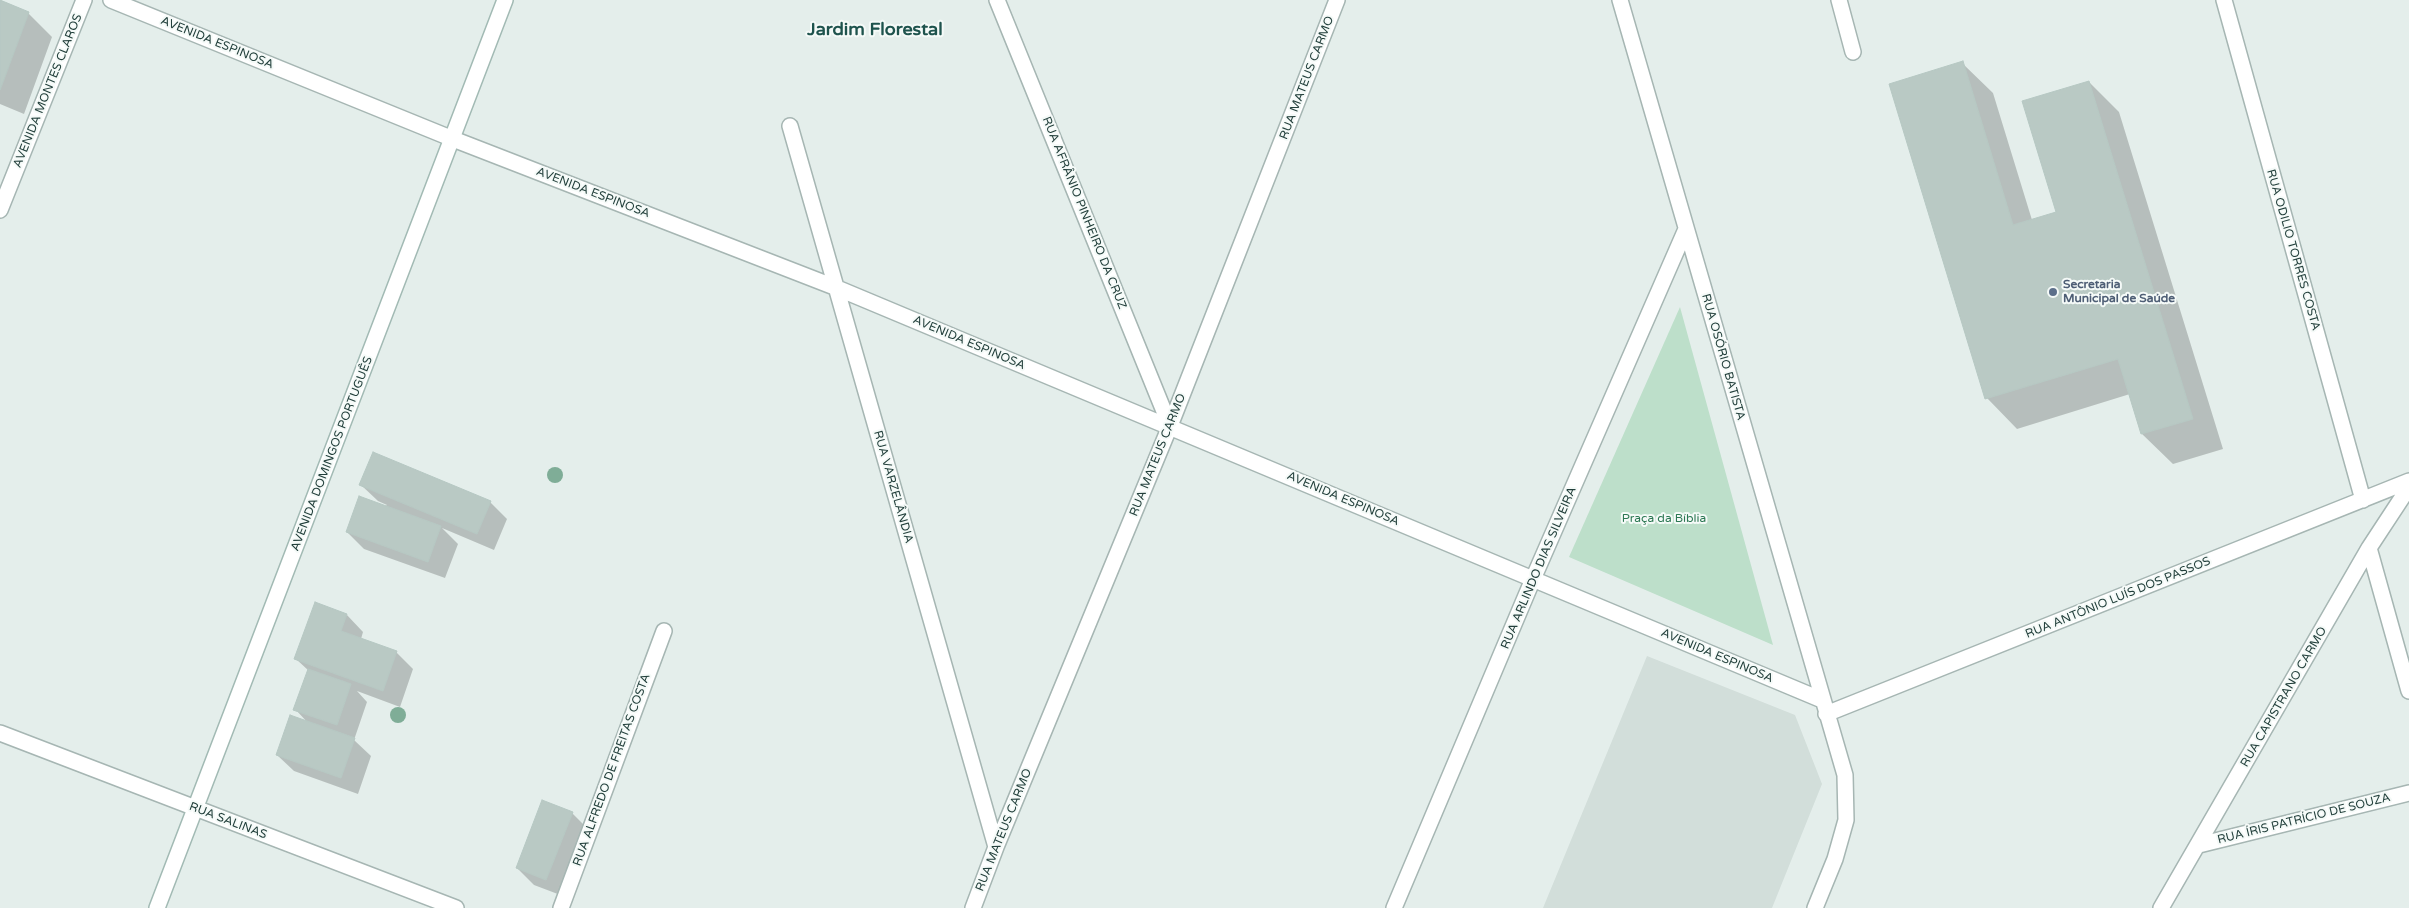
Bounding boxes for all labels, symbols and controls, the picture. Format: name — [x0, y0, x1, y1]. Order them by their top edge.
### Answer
street label: AVENIDA MONTES CLAROS — [11, 12, 85, 170]
street label: AVENIDA ESPINOSA — [158, 14, 276, 72]
street label: RUA MATEUS CARMO — [1277, 14, 1337, 142]
district label: Jardim Florestal — [807, 19, 943, 41]
street label: RUA AFRÂNIO PINHEIRO DA CRUZ — [1039, 115, 1129, 311]
street label: AVENIDA ESPINOSA — [534, 165, 652, 221]
street label: RUA ODILIO TORRES COSTA — [2263, 168, 2323, 332]
place label: Secretaria Municipal de Saúde — [2063, 278, 2175, 306]
marker: Secretaria Municipal de Saúde — [2047, 286, 2059, 298]
street label: RUA OSÓRIO BATISTA — [1698, 292, 1748, 422]
street label: AVENIDA ESPINOSA — [911, 313, 1027, 373]
street label: AVENIDA DOMINGOS PORTUGUÊS — [288, 355, 376, 553]
street label: RUA MATEUS CARMO — [1127, 392, 1189, 518]
street label: RUA VARZELÂNDIA — [870, 429, 916, 545]
street label: AVENIDA ESPINOSA — [1285, 469, 1401, 529]
street label: RUA ARLINDO DIAS SILVEIRA — [1498, 485, 1580, 651]
park label: Praça da Bíblia — [1622, 512, 1706, 526]
street label: RUA ANTÔNIO LUÍS DOS PASSOS — [2023, 554, 2213, 642]
street label: RUA CAPISTRANO CARMO — [2238, 624, 2330, 770]
street label: AVENIDA ESPINOSA — [1659, 626, 1775, 686]
street label: RUA ALFREDO DE FREITAS COSTA — [570, 672, 654, 868]
street label: RUA MATEUS CARMO — [973, 767, 1035, 893]
street label: RUA ÍRIS PATRÍCIO DE SOUZA — [2216, 791, 2392, 847]
street label: RUA SALINAS — [187, 800, 269, 842]

